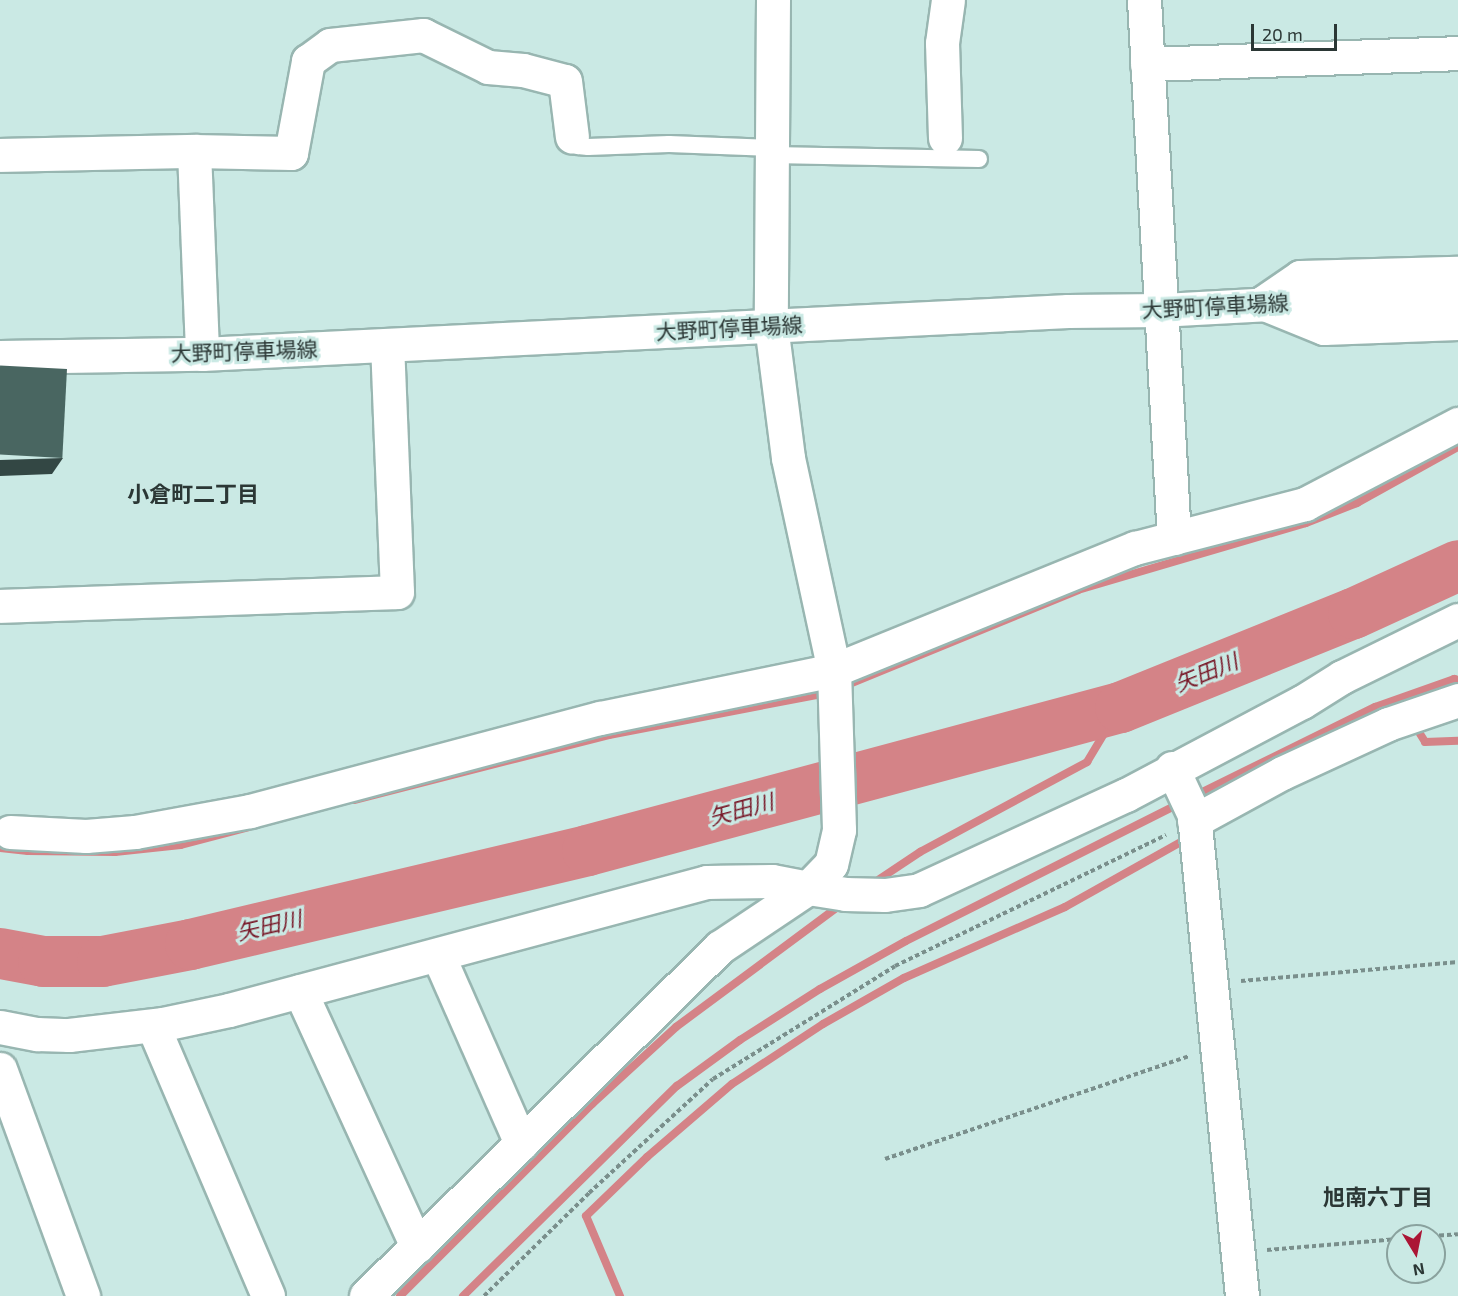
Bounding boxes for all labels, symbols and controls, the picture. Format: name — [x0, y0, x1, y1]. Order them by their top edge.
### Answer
scale bar — [1254, 12, 1340, 50]
text: 20 m — [1262, 23, 1303, 45]
street label: 大野町停車場線 — [1141, 290, 1289, 322]
street label: 大野町停車場線 — [655, 312, 803, 344]
street label: 大野町停車場線 — [170, 336, 318, 366]
district label: 小倉町二丁目 — [127, 481, 259, 507]
water label: 矢田川 — [1170, 647, 1242, 697]
water label: 矢田川 — [706, 788, 776, 830]
water label: 矢田川 — [234, 905, 304, 945]
district label: 旭南六丁目 — [1323, 1184, 1433, 1210]
north arrow — [1386, 1224, 1446, 1284]
text: N — [1412, 1260, 1426, 1281]

